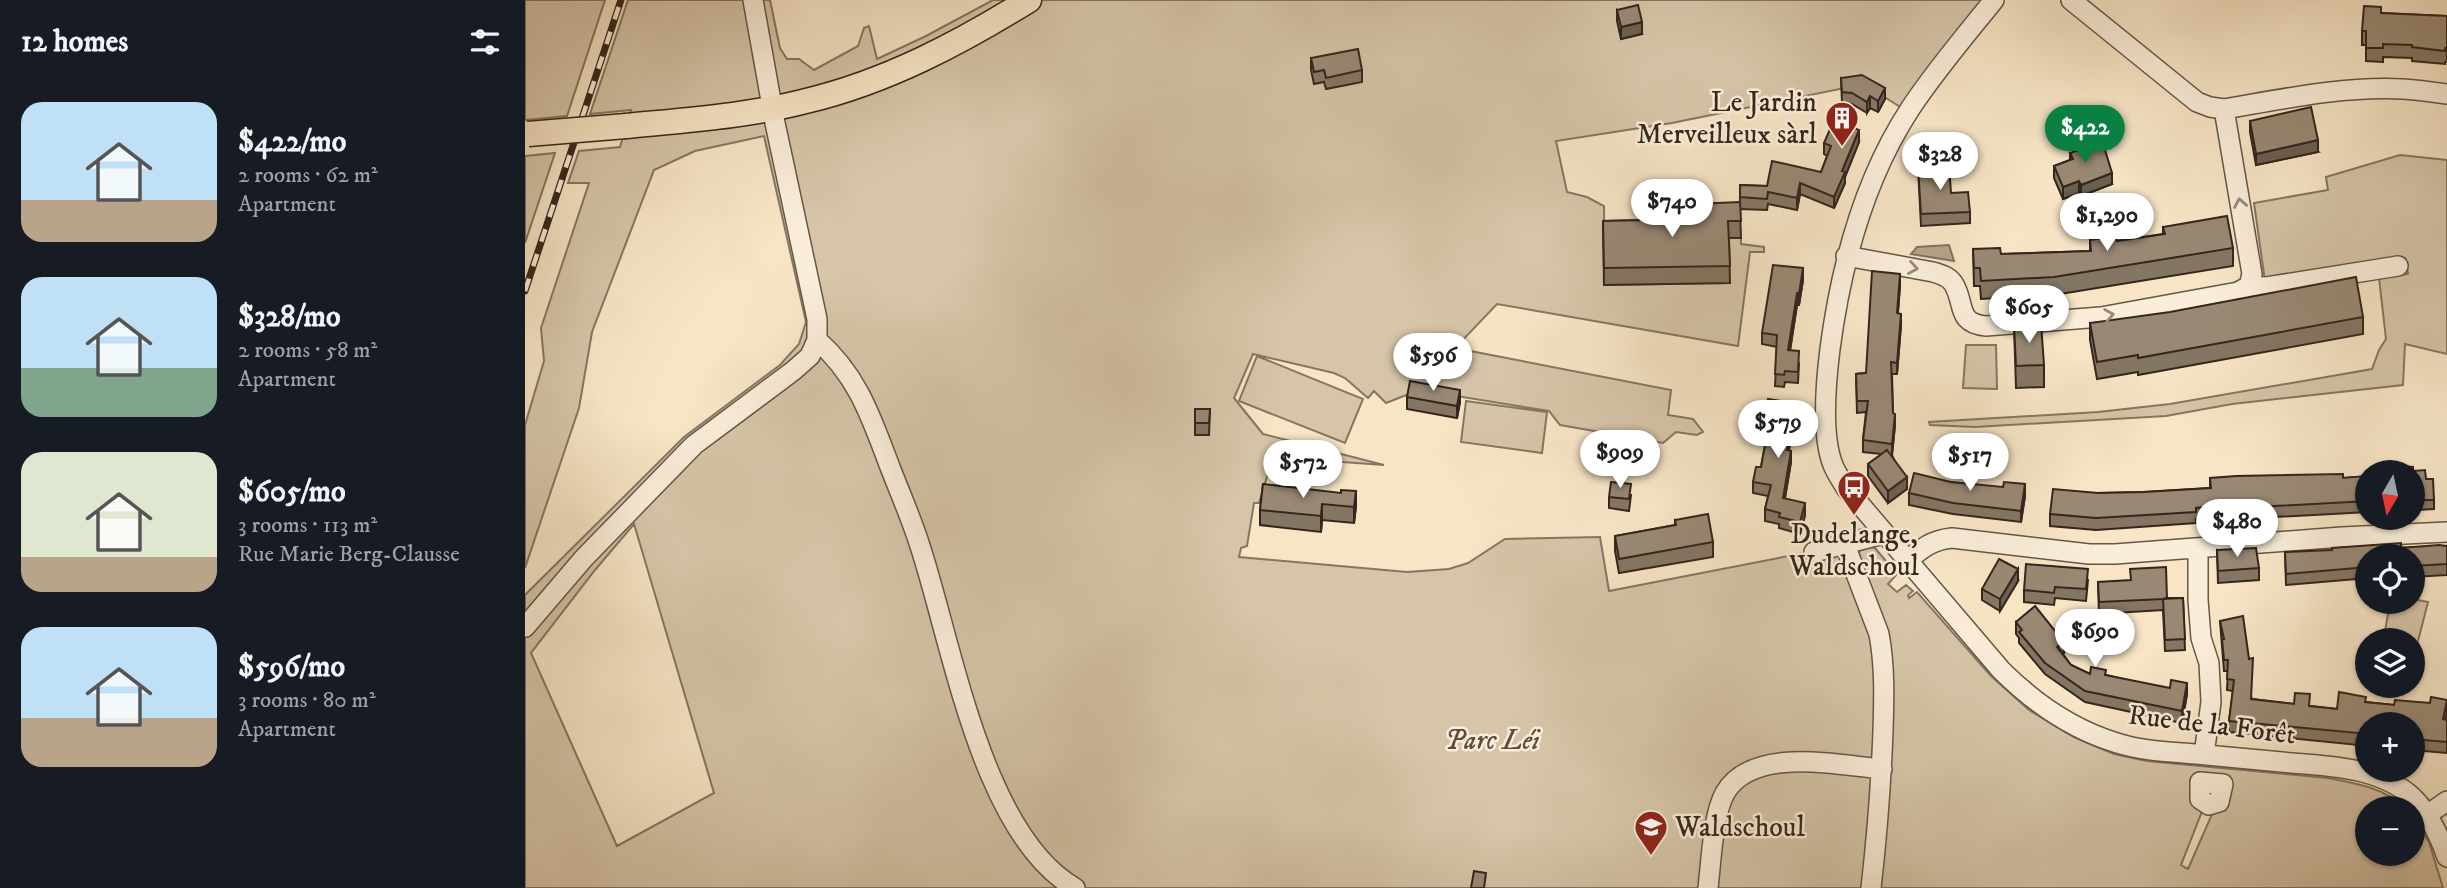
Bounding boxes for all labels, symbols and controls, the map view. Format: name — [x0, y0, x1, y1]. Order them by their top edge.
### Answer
icon: filters — [466, 23, 504, 61]
text: 12 homes — [21, 24, 128, 61]
place label: Le Jardin Merveilleux sàrl — [1637, 85, 1818, 152]
building icon: Le Jardin Merveilleux sàrl — [1823, 99, 1861, 148]
pin: $422 — [2044, 106, 2126, 165]
text: $422 — [2061, 113, 2109, 142]
text: $422/mo — [238, 124, 346, 161]
icon: home — [77, 130, 161, 214]
pin: $328 — [1899, 132, 1981, 192]
text: $328 — [1918, 140, 1962, 169]
text: 2 rooms · 62 m² — [238, 161, 378, 190]
pin: $740 — [1631, 180, 1713, 239]
text: $740 — [1647, 187, 1697, 216]
text: Apartment — [238, 190, 336, 219]
pin: $1,290 — [2050, 194, 2164, 253]
one-way arrow — [2233, 197, 2248, 209]
text: $1,290 — [2076, 201, 2138, 230]
one-way arrow — [1907, 260, 1919, 275]
pin: $605 — [1988, 286, 2070, 345]
text: $605 — [2005, 293, 2053, 322]
text: $328/mo — [238, 299, 341, 336]
icon: home — [77, 305, 161, 389]
one-way arrow — [2103, 308, 2115, 323]
pin: $596 — [1392, 334, 1474, 393]
text: 2 rooms · 58 m² — [238, 336, 377, 365]
text: $596 — [1409, 341, 1457, 370]
text: Apartment — [238, 365, 336, 394]
pin: $579 — [1737, 400, 1819, 460]
text: $579 — [1754, 408, 1802, 437]
pin: $909 — [1579, 430, 1661, 490]
pin: $517 — [1929, 434, 2011, 493]
text: $909 — [1596, 438, 1644, 467]
pin: $572 — [1262, 440, 1344, 500]
text: $517 — [1948, 441, 1992, 470]
text: $572 — [1279, 448, 1327, 477]
north arrow — [2355, 460, 2425, 530]
map controls — [2355, 460, 2425, 866]
bus stop icon: Dudelange, Waldschoul — [1835, 468, 1873, 517]
text: $605/mo — [238, 474, 346, 511]
icon: home — [77, 480, 161, 564]
pin: $480 — [2196, 500, 2278, 559]
text: $480 — [2212, 507, 2262, 536]
text: 3 rooms · 113 m² — [238, 511, 377, 540]
place label: Dudelange, Waldschoul — [1788, 517, 1919, 584]
text: Rue Marie Berg-Clausse — [238, 540, 460, 569]
button: locate — [2355, 544, 2425, 614]
pin: $690 — [2054, 610, 2136, 669]
text: $690 — [2071, 617, 2119, 646]
button: layers — [2355, 628, 2425, 698]
text: $596/mo — [238, 649, 345, 686]
icon: home — [77, 655, 161, 739]
text: 3 rooms · 80 m² — [238, 686, 376, 715]
street label: Rue de la Forêt — [2126, 697, 2298, 753]
button: + — [2355, 712, 2425, 782]
text: Apartment — [238, 715, 336, 744]
park label: Parc Léi — [1445, 723, 1541, 758]
button: − — [2355, 796, 2425, 866]
school or university icon: Waldschoul — [1632, 808, 1670, 857]
place label: Waldschoul — [1674, 810, 1805, 845]

